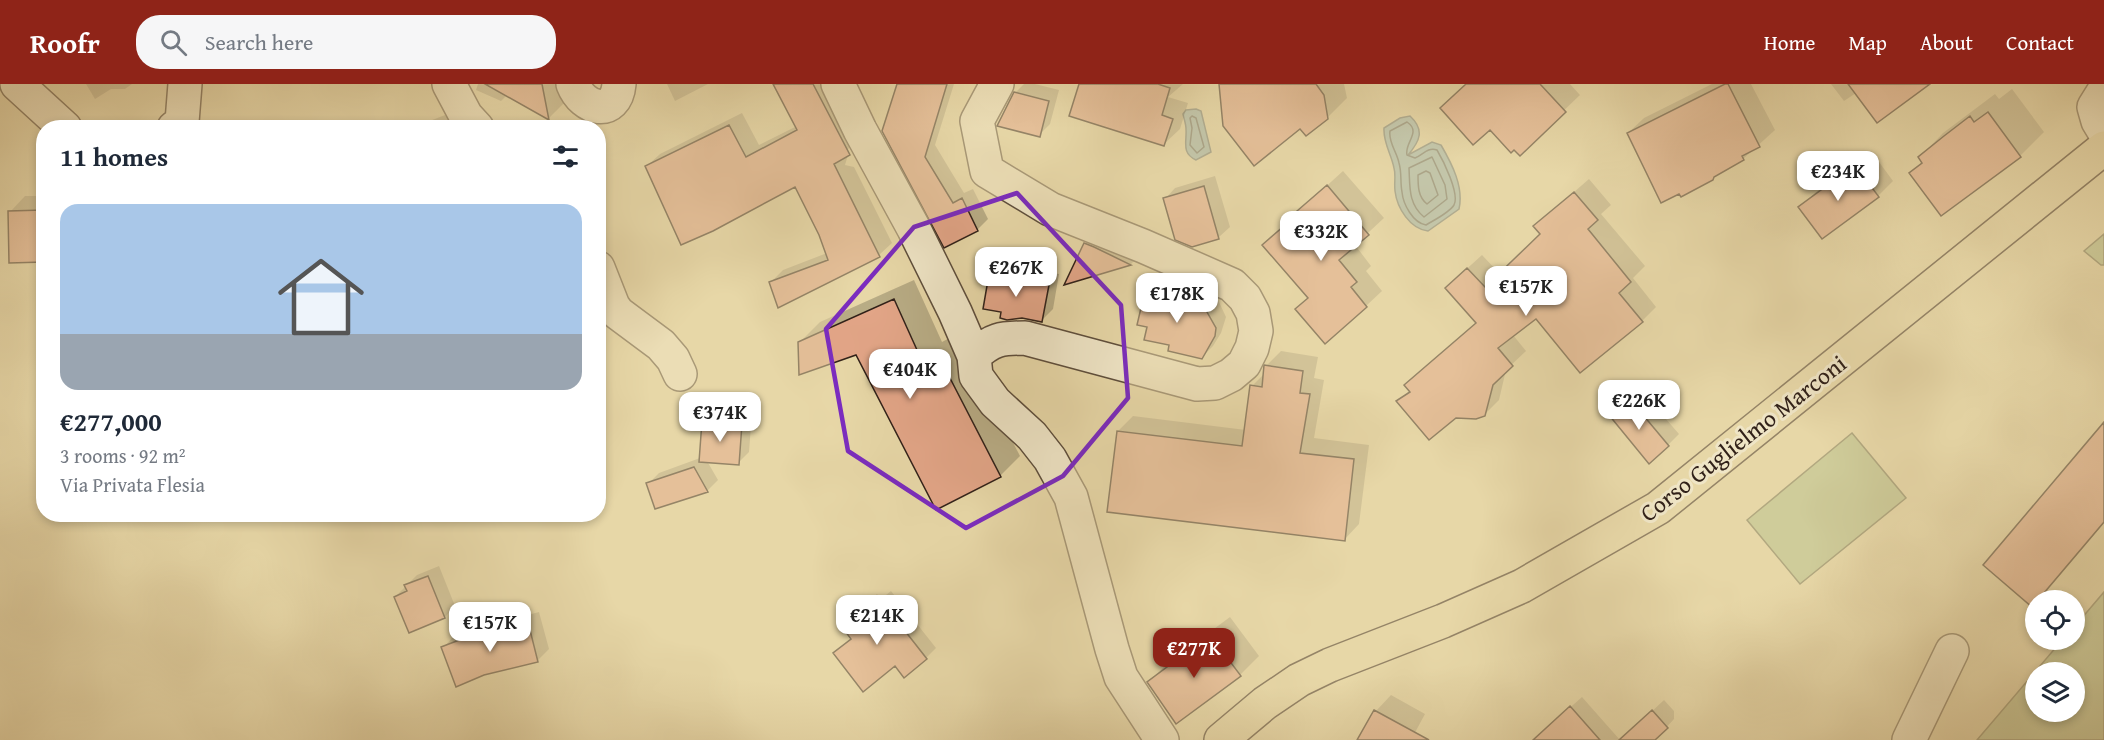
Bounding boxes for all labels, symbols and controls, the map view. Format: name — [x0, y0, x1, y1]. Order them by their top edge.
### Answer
search box — [136, 15, 556, 69]
text: Roofr — [30, 22, 100, 63]
icon: search — [157, 26, 190, 59]
text: Search here — [205, 26, 313, 58]
text: Home — [1764, 27, 1815, 58]
text: Map — [1848, 27, 1887, 58]
text: About — [1920, 27, 1973, 58]
text: Contact — [2006, 27, 2074, 58]
text: 11 homes — [60, 137, 168, 176]
icon: filters — [549, 140, 582, 173]
pin: €234K — [1796, 151, 1880, 202]
text: €234K — [1811, 156, 1865, 185]
pin: €332K — [1279, 211, 1363, 262]
text: €332K — [1294, 216, 1348, 245]
icon: home — [267, 243, 375, 351]
pin: €267K — [974, 247, 1058, 298]
text: €267K — [989, 252, 1043, 281]
pin: €157K — [1484, 266, 1568, 317]
text: €157K — [1499, 271, 1553, 300]
pin: €178K — [1135, 273, 1219, 324]
text: €178K — [1150, 278, 1204, 307]
street label: Corso Guglielmo Marconi — [1632, 346, 1854, 530]
pin: €404K — [868, 349, 952, 400]
text: €404K — [883, 354, 937, 383]
pin: €226K — [1597, 380, 1681, 431]
text: €226K — [1612, 385, 1666, 414]
pin: €374K — [678, 392, 762, 443]
text: €374K — [693, 397, 747, 426]
text: €277,000 — [60, 402, 162, 441]
text: 3 rooms · 92 m² — [60, 441, 186, 470]
text: Via Privata Flesia — [60, 470, 205, 499]
map controls — [2025, 590, 2085, 722]
button: locate — [2025, 590, 2085, 650]
pin: €214K — [835, 595, 919, 646]
text: €214K — [850, 600, 904, 629]
pin: €157K — [448, 602, 532, 653]
text: €157K — [463, 607, 517, 636]
pin: €277K — [1152, 628, 1236, 679]
text: €277K — [1167, 633, 1221, 662]
button: layers — [2025, 662, 2085, 722]

